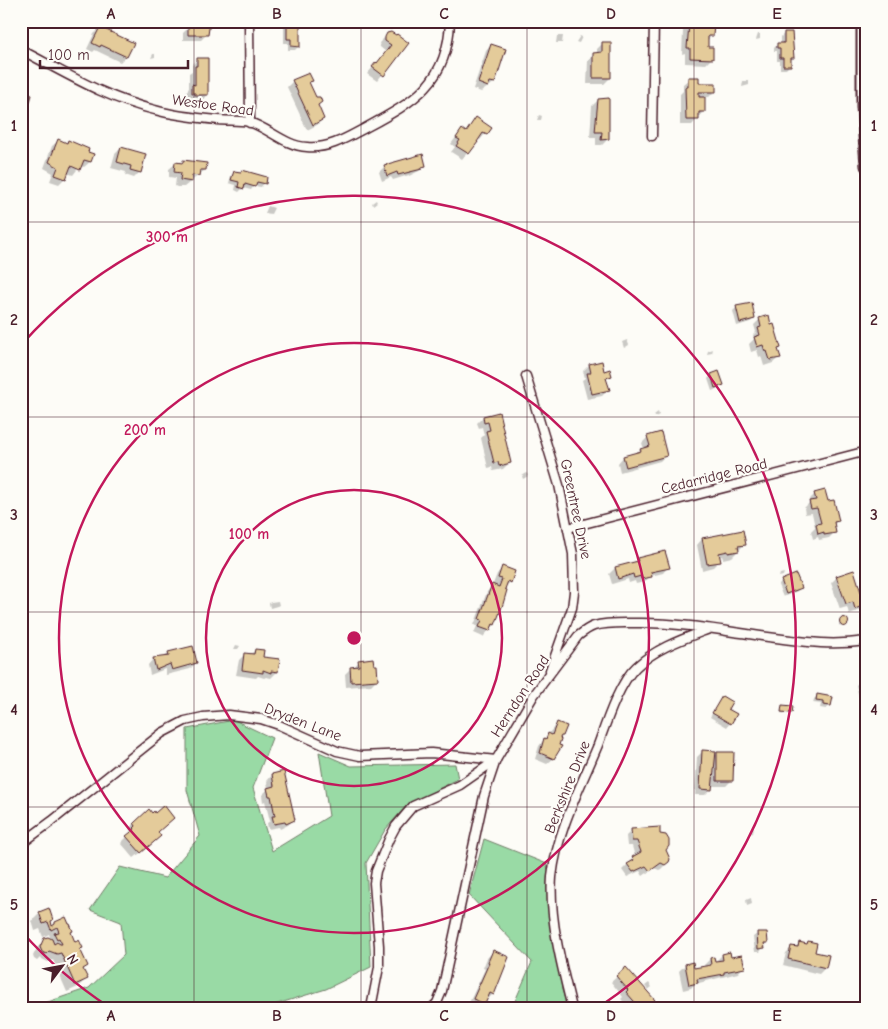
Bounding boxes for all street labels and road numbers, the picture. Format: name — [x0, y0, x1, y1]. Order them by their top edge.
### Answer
street label: Westoe Road — [171, 90, 255, 120]
street label: Cedarridge Road — [659, 454, 769, 498]
street label: Greentree Drive — [557, 457, 596, 561]
street label: Herndon Road — [487, 652, 553, 740]
street label: Dryden Lane — [262, 699, 345, 745]
street label: Berkshire Drive — [540, 738, 594, 836]

